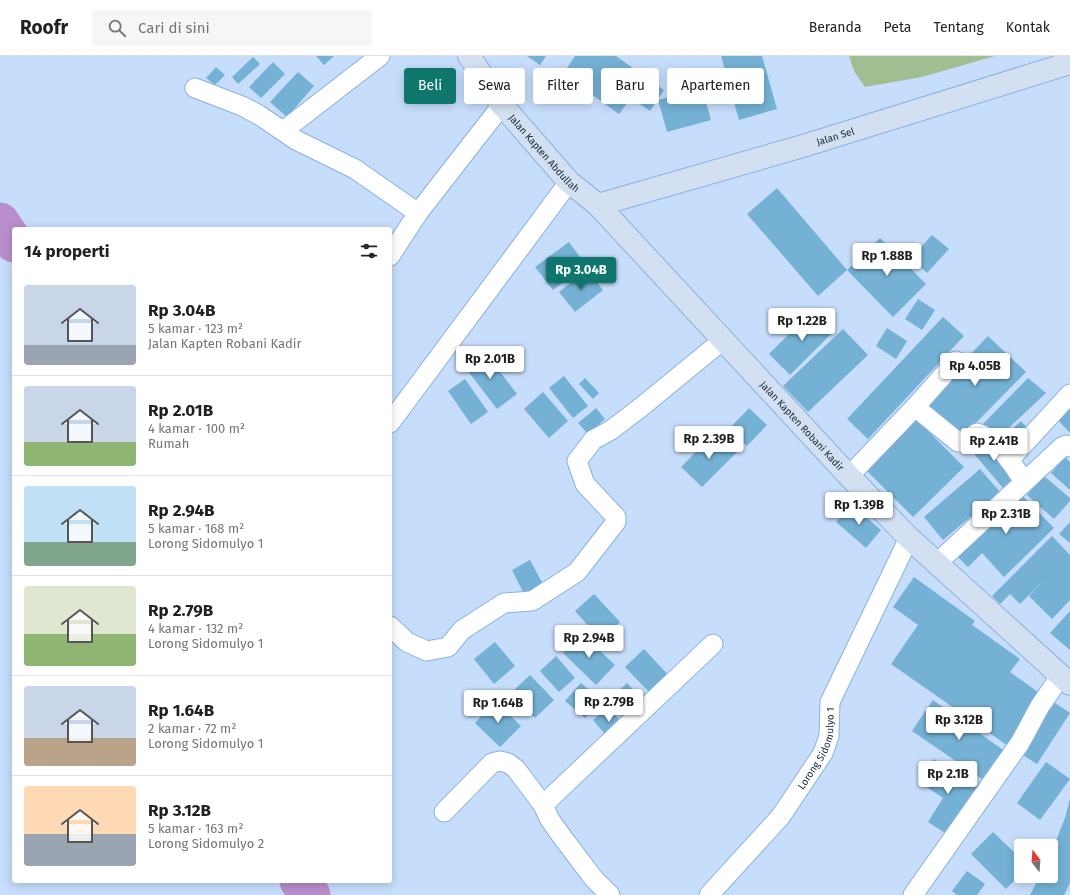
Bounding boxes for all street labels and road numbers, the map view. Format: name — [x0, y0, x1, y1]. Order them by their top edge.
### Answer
street label: Jalan Kapten Abdullah — [506, 112, 582, 195]
street label: Jalan Sel — [815, 125, 856, 148]
street label: Jalan Kapten Robani Kadir — [757, 379, 846, 474]
street label: Lorong Sidomulyo 1 — [796, 707, 837, 792]

